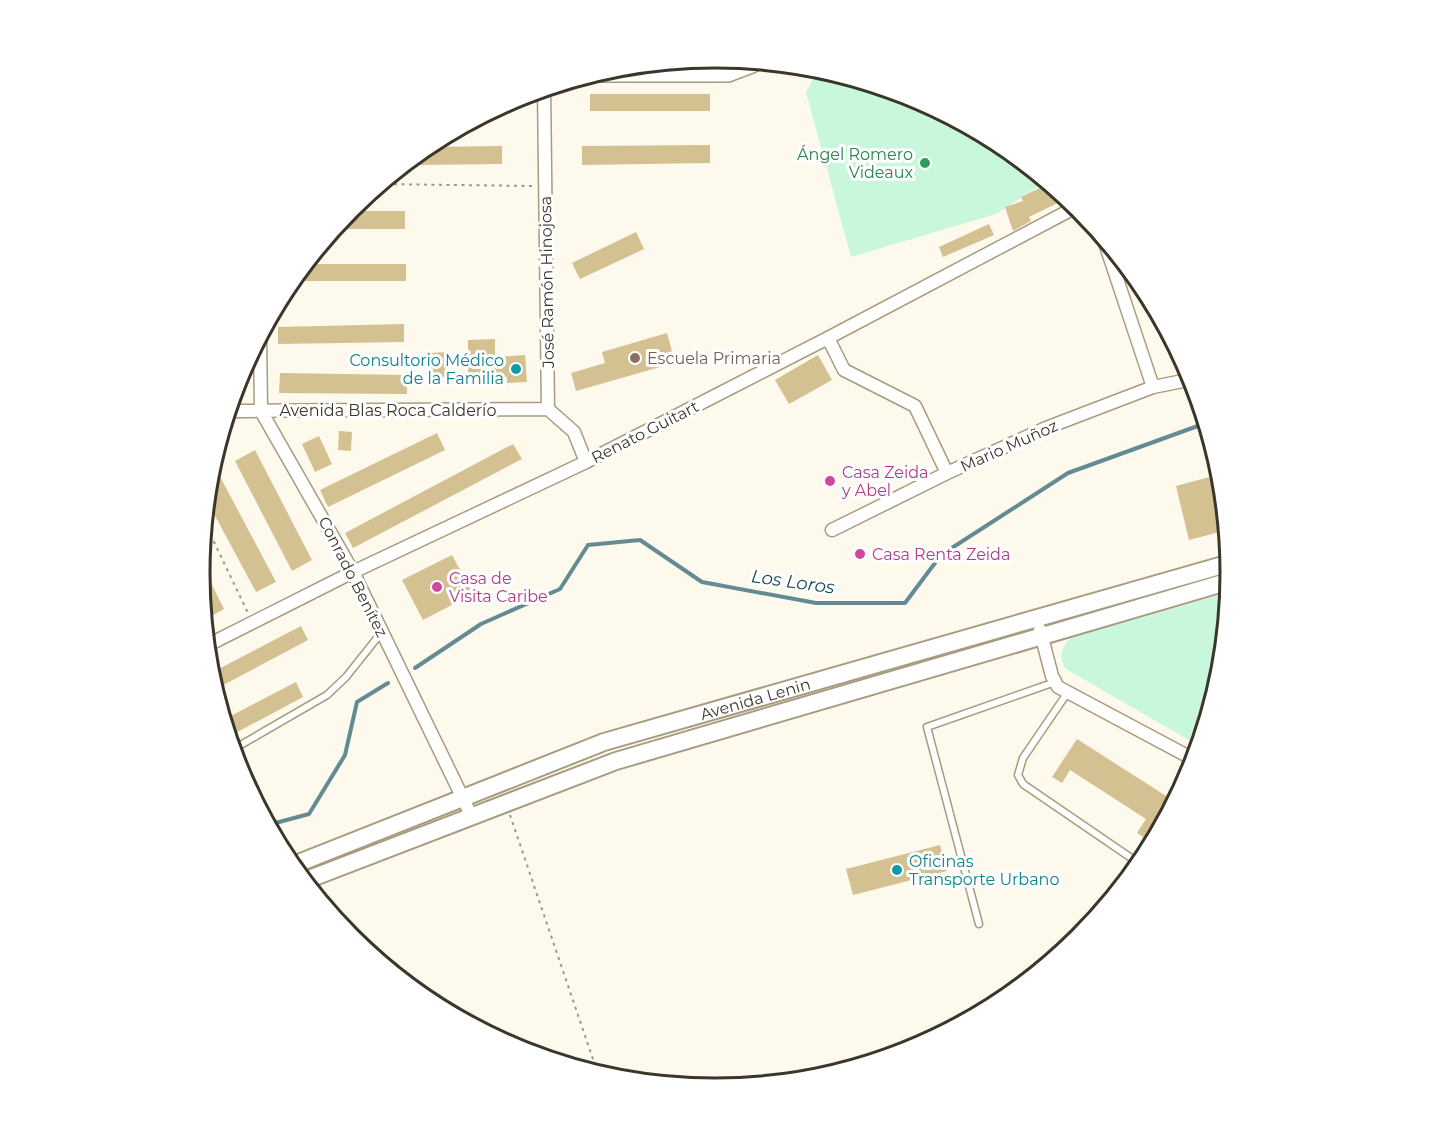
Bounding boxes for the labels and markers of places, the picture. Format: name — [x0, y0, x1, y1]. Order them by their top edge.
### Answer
place label: Ángel Romero Videaux — [797, 145, 913, 182]
marker: Ángel Romero Videaux — [918, 156, 932, 170]
place label: Escuela Primaria — [647, 349, 781, 368]
place label: Consultorio Médico de la Familia — [349, 351, 504, 388]
marker: Escuela Primaria — [628, 351, 642, 365]
marker: Consultorio Médico de la Familia — [509, 362, 523, 376]
place label: Casa Zeida y Abel — [841, 463, 929, 500]
marker: Casa Zeida y Abel — [823, 474, 837, 488]
place label: Casa Renta Zeida — [872, 545, 1010, 564]
marker: Casa Renta Zeida — [853, 547, 867, 561]
place label: Casa de Visita Caribe — [449, 569, 548, 606]
marker: Casa de Visita Caribe — [430, 580, 444, 594]
place label: Oficinas Transporte Urbano — [909, 852, 1059, 889]
marker: Oficinas Transporte Urbano — [890, 863, 904, 877]

